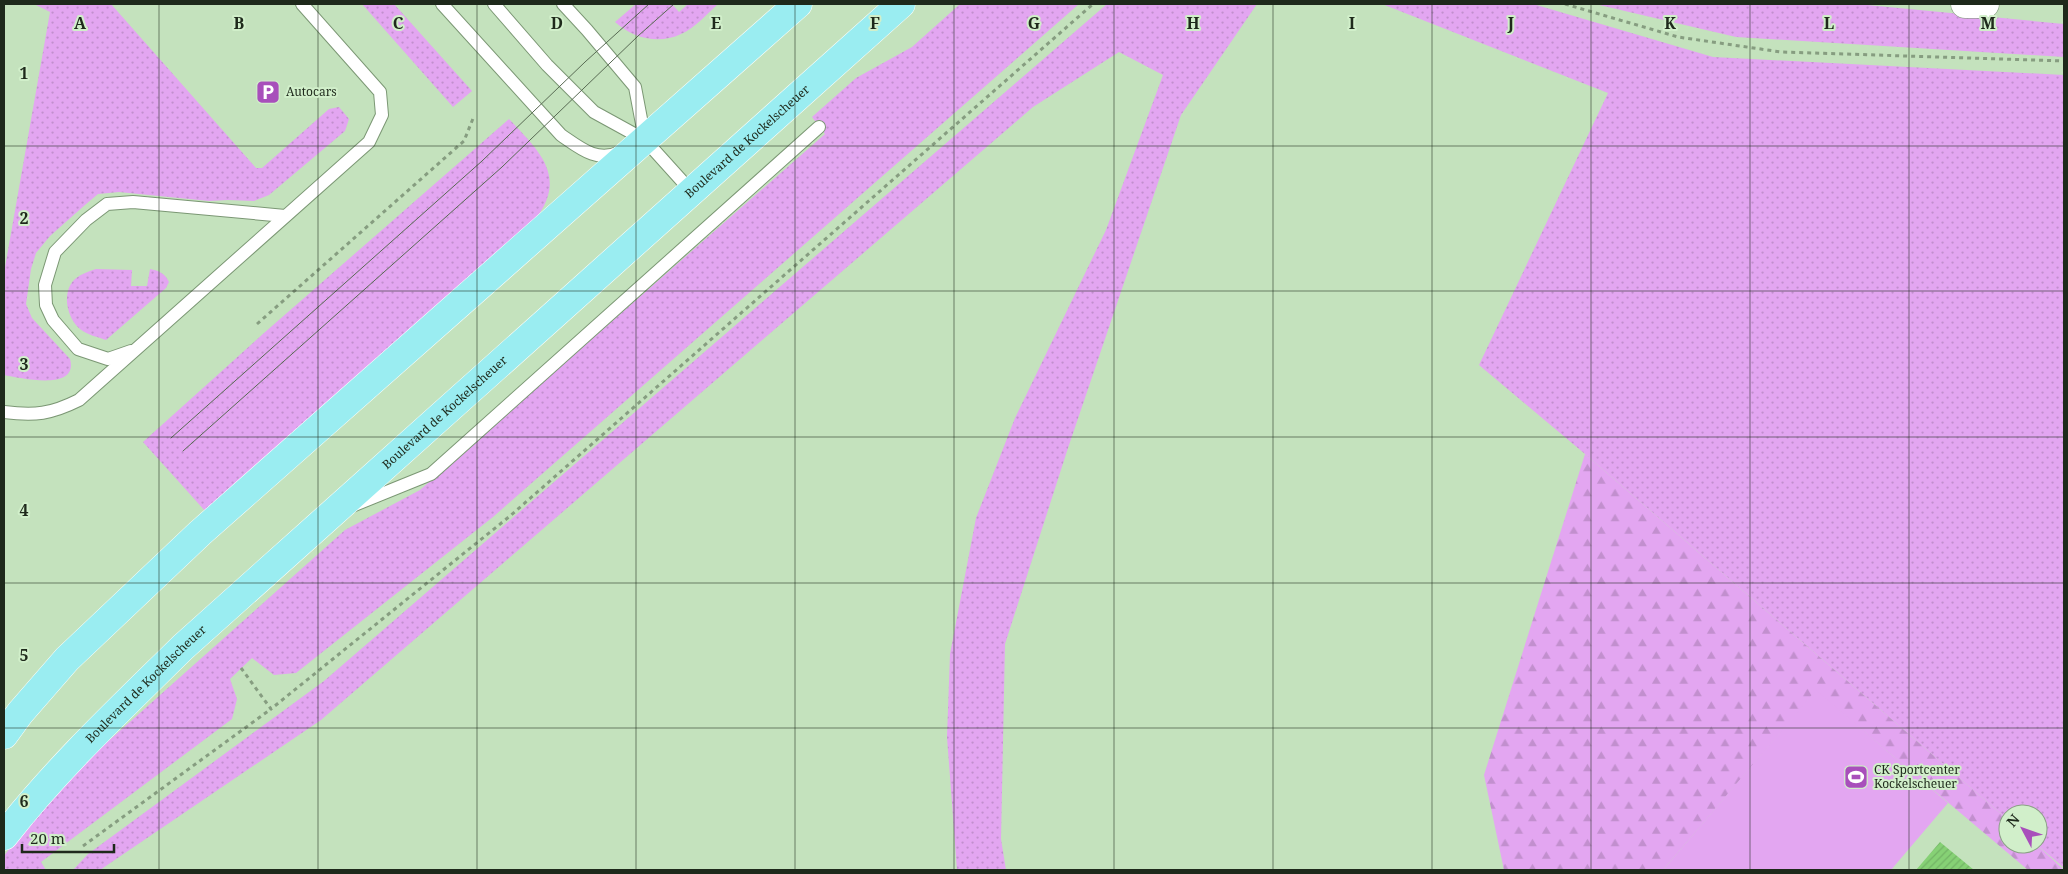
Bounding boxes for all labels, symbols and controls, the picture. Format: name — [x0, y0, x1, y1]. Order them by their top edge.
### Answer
text: A — [74, 12, 87, 34]
text: B — [234, 12, 245, 34]
text: C — [393, 12, 404, 34]
text: D — [551, 12, 563, 34]
text: E — [711, 12, 721, 34]
text: F — [870, 12, 880, 34]
text: G — [1028, 12, 1040, 34]
text: H — [1186, 12, 1200, 34]
text: I — [1349, 12, 1355, 34]
text: J — [1507, 12, 1515, 34]
text: K — [1664, 12, 1676, 34]
text: L — [1824, 12, 1834, 34]
text: M — [1980, 12, 1996, 34]
text: 1 — [19, 62, 29, 84]
parking icon: Autocars — [255, 79, 281, 105]
street label: Boulevard de Kockelscheuer — [681, 81, 813, 202]
place label: Autocars — [286, 83, 337, 100]
text: 2 — [19, 207, 29, 229]
street label: Boulevard de Kockelscheuer — [378, 351, 511, 473]
text: 3 — [19, 353, 29, 375]
text: 4 — [19, 499, 29, 521]
street label: Boulevard de Kockelscheuer — [82, 621, 210, 747]
text: 5 — [19, 644, 29, 666]
place label: CK Sportcenter Kockelscheuer — [1874, 761, 1960, 792]
sports icon: CK Sportcenter Kockelscheuer — [1843, 764, 1869, 790]
text: 6 — [19, 790, 29, 812]
north arrow — [1998, 804, 2048, 854]
text: N — [2002, 810, 2024, 831]
scale bar — [22, 822, 115, 854]
text: 20 m — [30, 828, 65, 848]

